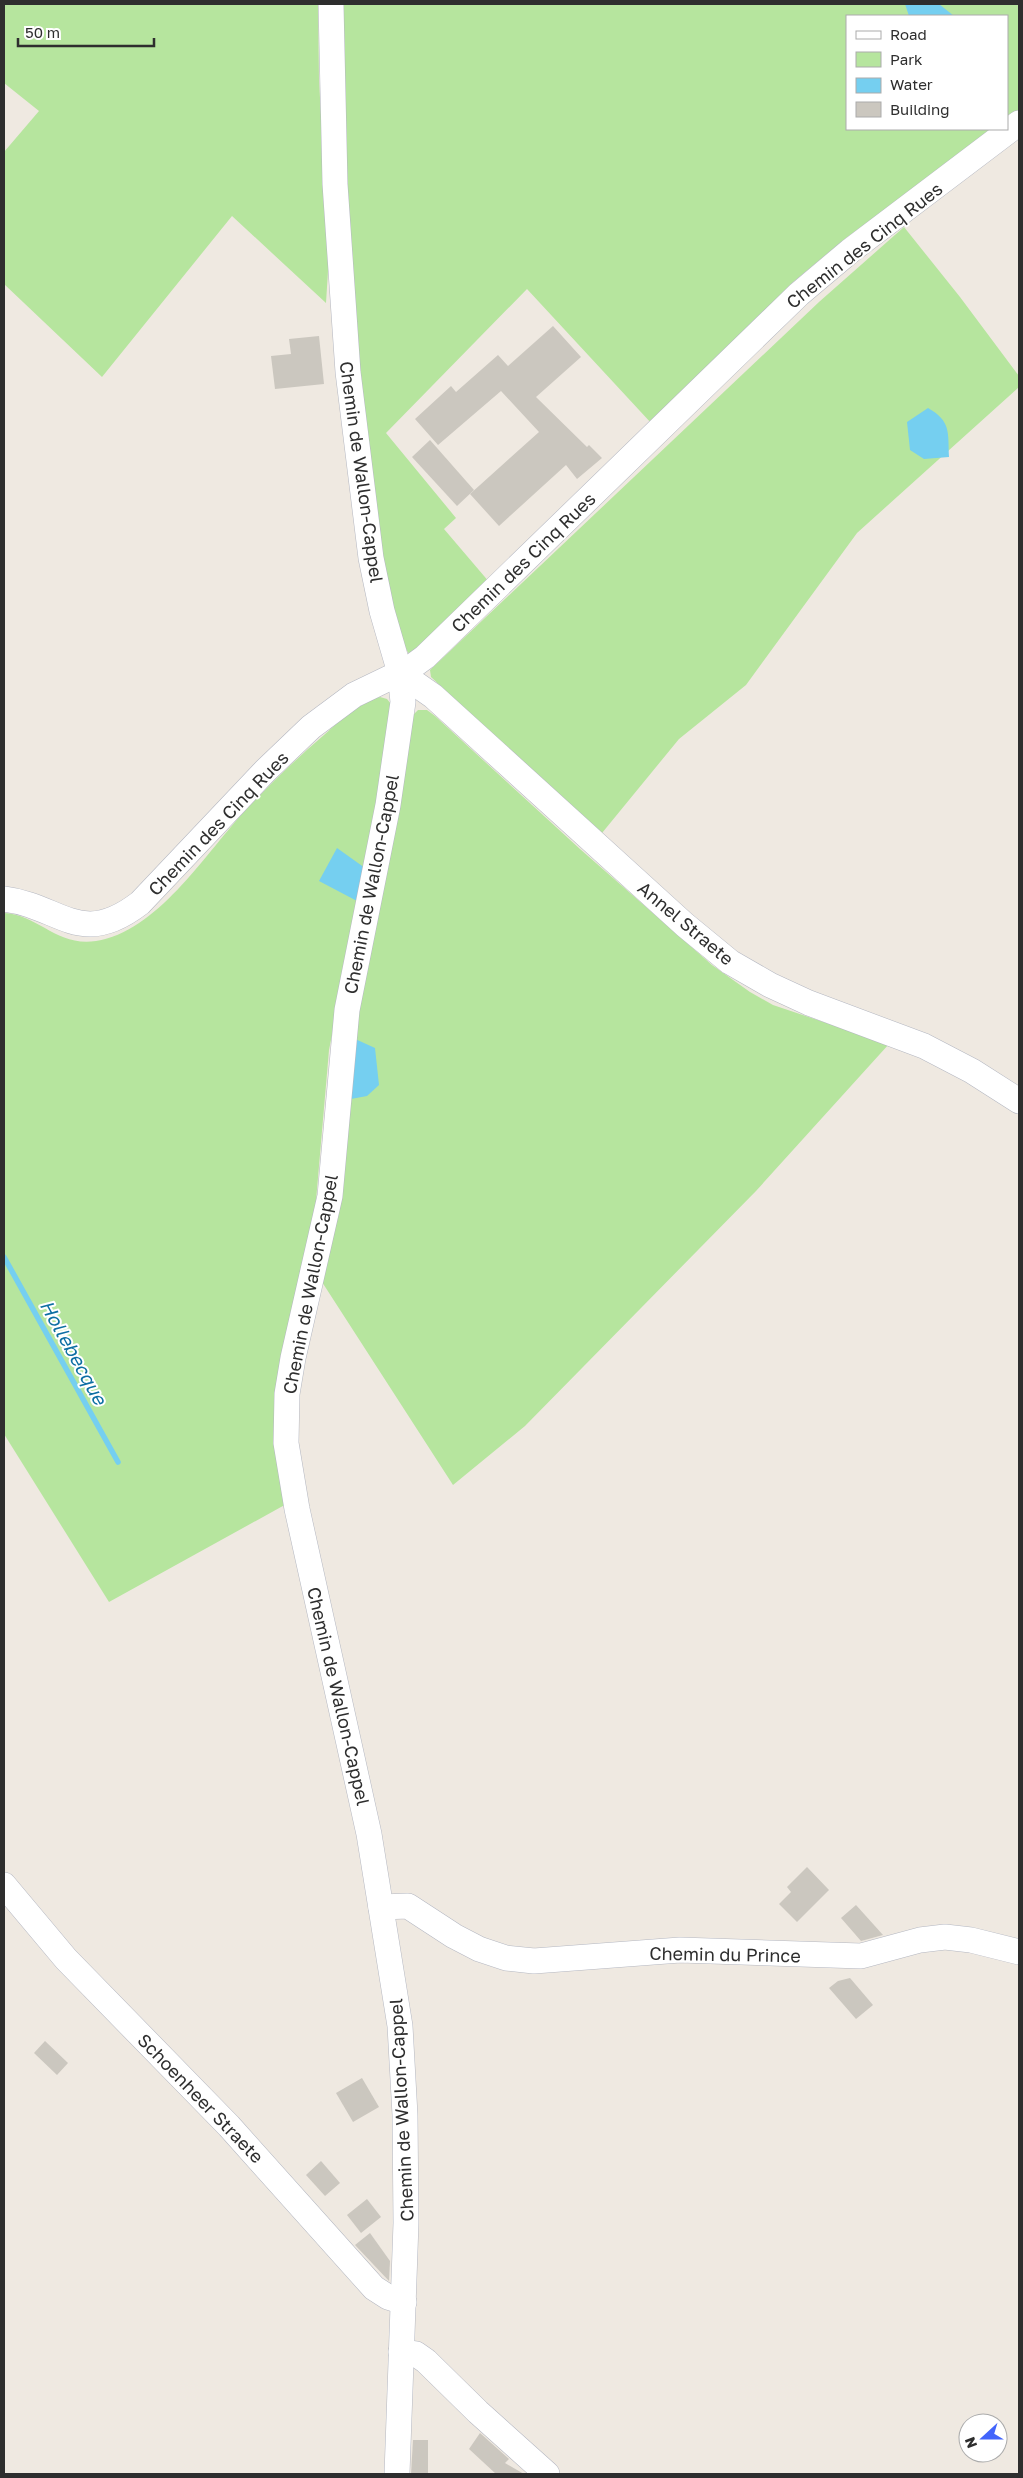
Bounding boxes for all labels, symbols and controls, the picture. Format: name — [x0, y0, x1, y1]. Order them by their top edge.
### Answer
scale bar — [18, 15, 154, 47]
legend — [846, 15, 1008, 130]
text: 50 m — [25, 23, 60, 41]
text: Road — [890, 25, 927, 43]
text: Park — [890, 50, 923, 68]
text: Water — [890, 75, 933, 93]
text: Building — [890, 100, 950, 118]
street label: Chemin des Cinq Rues — [782, 177, 946, 313]
street label: Chemin de Wallon-Cappel — [336, 360, 388, 584]
street label: Chemin des Cinq Rues — [446, 487, 600, 637]
street label: Chemin des Cinq Rues — [143, 746, 293, 900]
street label: Chemin de Wallon-Cappel — [339, 772, 403, 996]
street label: Annel Straete — [634, 877, 738, 969]
street label: Chemin de Wallon-Cappel — [278, 1172, 342, 1396]
water label: Hollebecque — [36, 1296, 113, 1410]
street label: Chemin de Wallon-Cappel — [303, 1585, 375, 1808]
street label: Chemin du Prince — [649, 1942, 801, 1966]
street label: Chemin de Wallon-Cappel — [384, 1998, 418, 2222]
street label: Schoenheer Straete — [133, 2029, 269, 2167]
north arrow — [958, 2413, 1008, 2463]
text: N — [961, 2435, 980, 2451]

